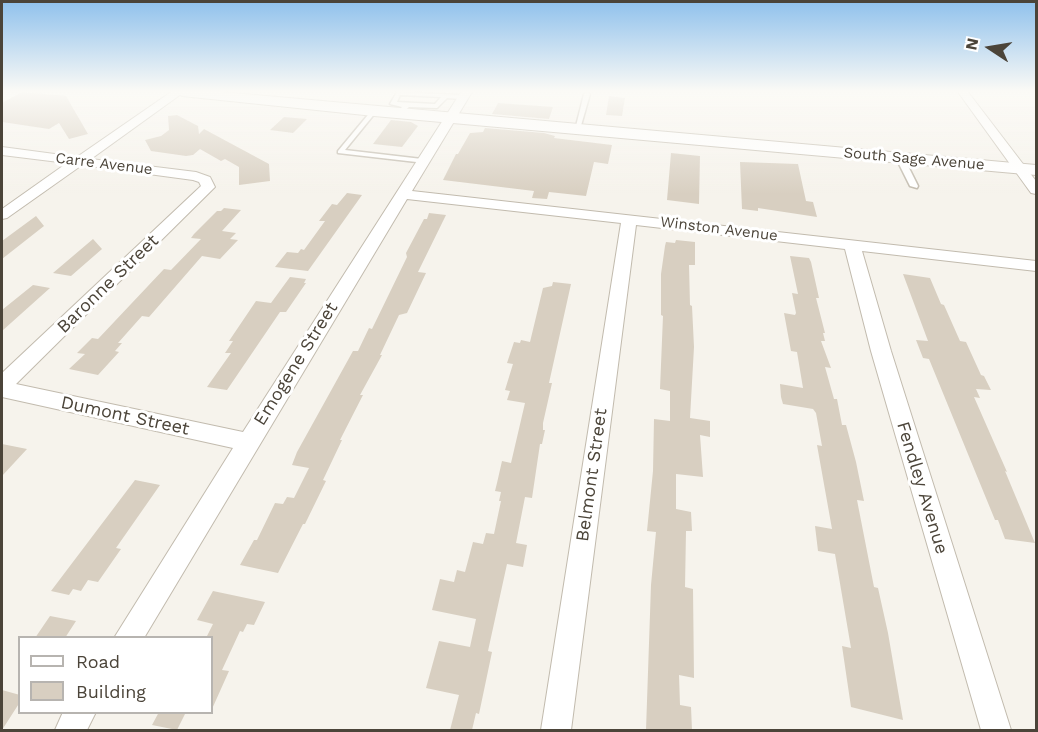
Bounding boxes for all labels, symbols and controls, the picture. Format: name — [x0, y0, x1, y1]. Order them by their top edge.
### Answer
north arrow — [960, 18, 1020, 78]
text: N — [961, 36, 982, 52]
street label: South Sage Avenue — [843, 144, 985, 174]
street label: Carre Avenue — [54, 149, 154, 179]
street label: Winston Avenue — [659, 213, 779, 245]
street label: Baronne Street — [53, 230, 163, 338]
street label: Emogene Street — [249, 298, 343, 430]
street label: Dumont Street — [59, 392, 191, 440]
street label: Belmont Street — [572, 407, 612, 543]
street label: Fendley Avenue — [892, 419, 952, 557]
legend — [18, 636, 213, 714]
text: Road — [76, 651, 120, 672]
text: Building — [76, 681, 146, 702]

